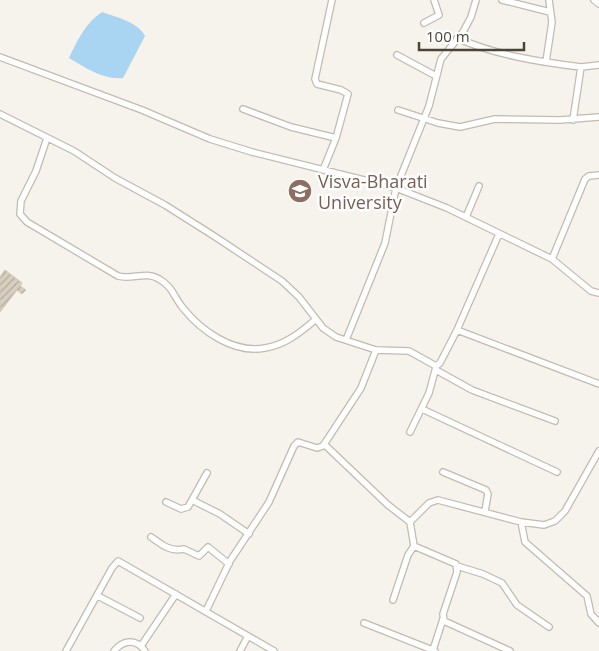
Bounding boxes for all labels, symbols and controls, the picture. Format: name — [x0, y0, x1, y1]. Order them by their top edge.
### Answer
scale bar — [419, 20, 524, 52]
text: 100 m — [426, 26, 470, 46]
place label: Visva-Bharati University — [318, 169, 428, 214]
school or university icon: Visva-Bharati University — [287, 178, 313, 204]

